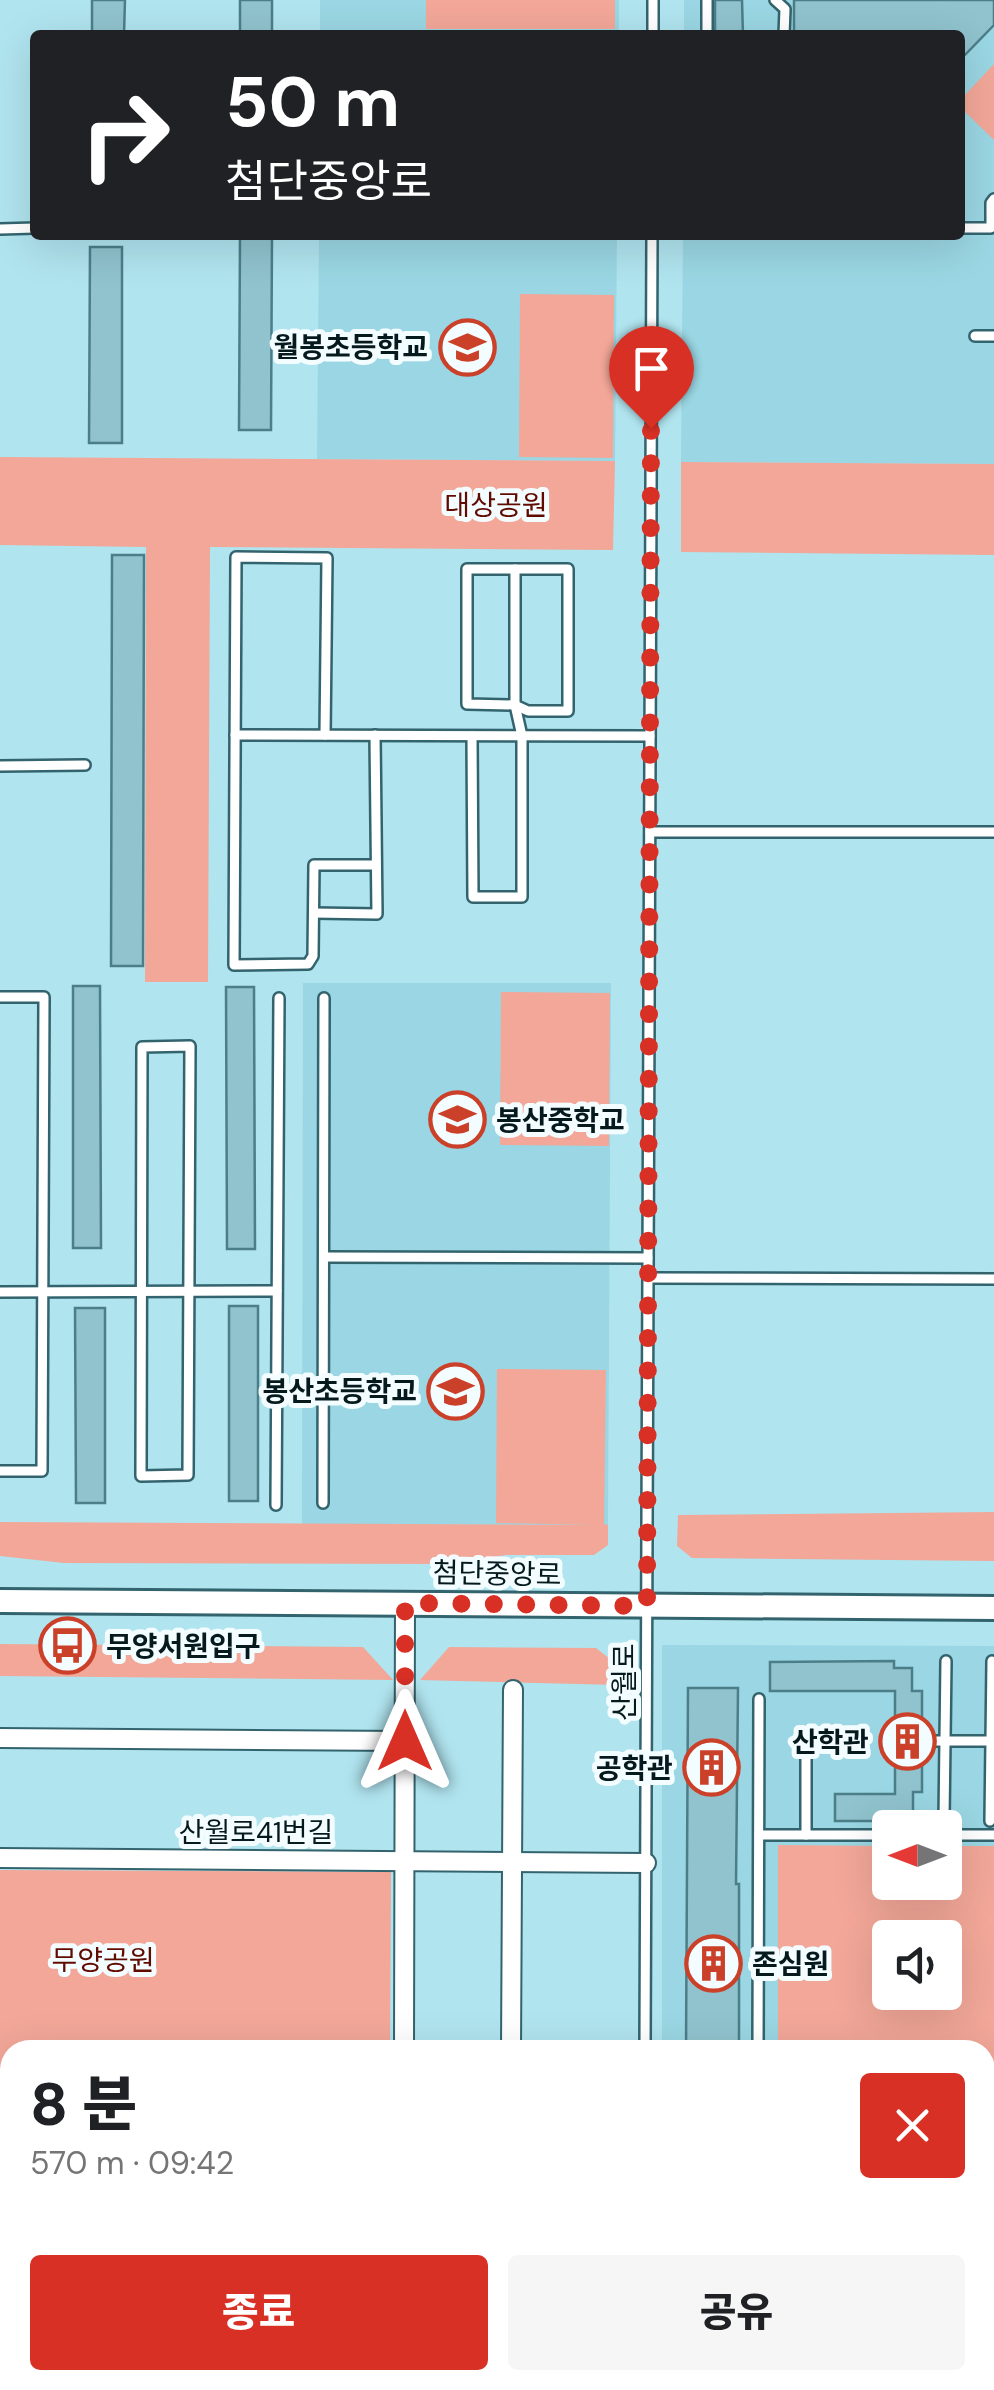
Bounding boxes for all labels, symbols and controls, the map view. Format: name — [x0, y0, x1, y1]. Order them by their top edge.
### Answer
text: 50 m — [225, 57, 400, 148]
icon: right — [60, 70, 190, 200]
text: 첨단중앙로 — [225, 152, 432, 211]
school or university icon: 월봉초등학교 — [437, 317, 497, 377]
pin — [609, 326, 694, 429]
place label: 월봉초등학교 — [273, 329, 428, 366]
icon: arrive — [624, 341, 679, 396]
park label: 대상공원 — [444, 487, 548, 524]
school or university icon: 봉산중학교 — [427, 1090, 487, 1150]
place label: 봉산중학교 — [496, 1102, 625, 1139]
school or university icon: 봉산초등학교 — [426, 1361, 486, 1421]
place label: 봉산초등학교 — [262, 1373, 417, 1410]
street label: 첨단중앙로 — [432, 1554, 562, 1594]
bus stop icon: 무양서원입구 — [37, 1616, 97, 1676]
place label: 무양서원입구 — [106, 1628, 261, 1665]
street label: 산월로 — [606, 1643, 643, 1721]
position arrow — [353, 1689, 457, 1793]
building icon: 산학관 — [878, 1712, 938, 1772]
place label: 산학관 — [792, 1724, 869, 1761]
building icon: 공학관 — [682, 1738, 742, 1798]
place label: 공학관 — [596, 1750, 673, 1787]
north arrow — [872, 1810, 962, 1900]
map controls — [872, 1810, 962, 2010]
street label: 산월로41번길 — [179, 1814, 333, 1851]
button: sound — [872, 1920, 962, 2010]
building icon: 존심원 — [683, 1934, 743, 1994]
park label: 무양공원 — [51, 1942, 155, 1979]
place label: 존심원 — [752, 1946, 829, 1983]
text: 8 분 — [30, 2065, 137, 2144]
button: close — [860, 2073, 965, 2178]
text: 570 m · 09:42 — [30, 2142, 234, 2184]
button: 종료 — [30, 2255, 488, 2370]
button: 공유 — [508, 2255, 965, 2370]

